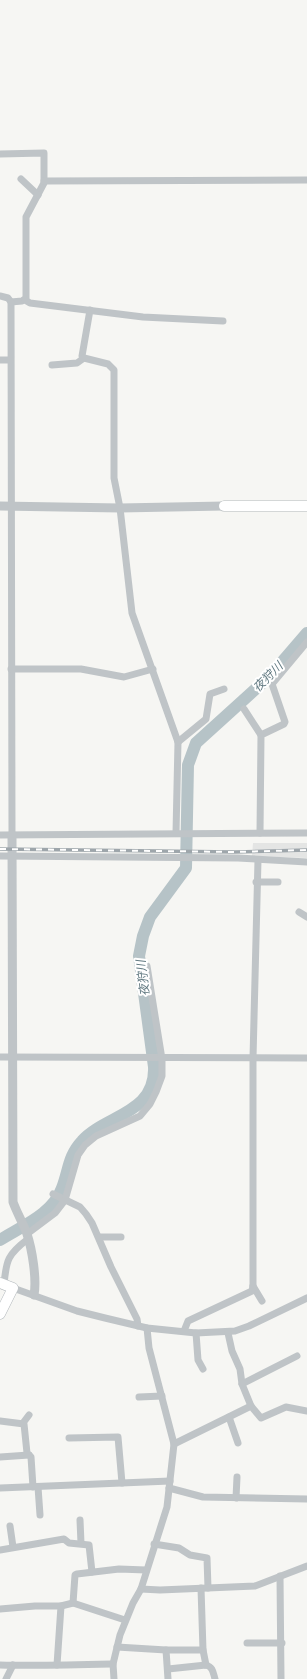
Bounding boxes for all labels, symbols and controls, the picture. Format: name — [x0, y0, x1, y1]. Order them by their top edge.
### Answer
water label: 夜狩川 — [250, 657, 287, 695]
water label: 夜狩川 — [133, 957, 152, 997]

